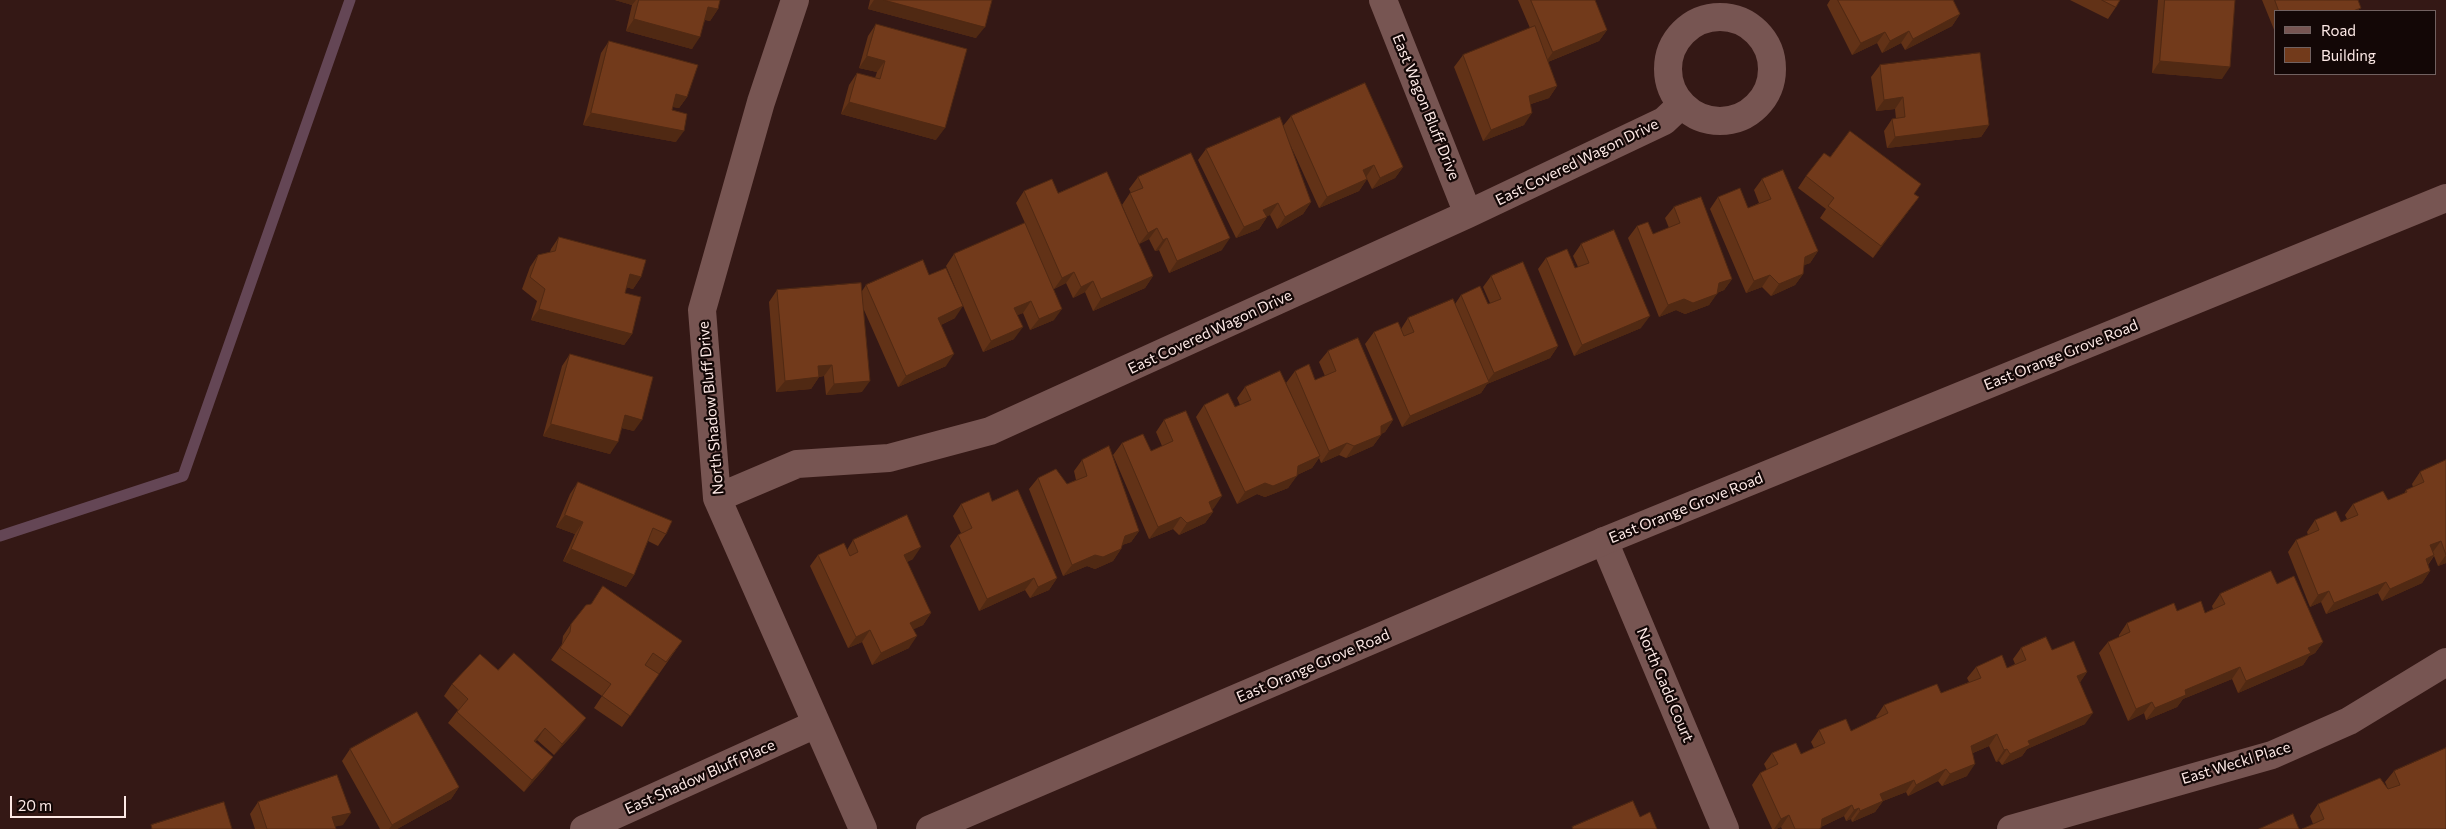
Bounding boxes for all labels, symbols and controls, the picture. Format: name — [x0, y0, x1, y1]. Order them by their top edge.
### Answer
legend — [2274, 10, 2436, 75]
text: Road — [2321, 21, 2356, 39]
street label: East Wagon Bluff Drive — [1388, 31, 1464, 183]
text: Building — [2321, 46, 2376, 64]
street label: East Covered Wagon Drive — [1493, 115, 1661, 209]
street label: East Covered Wagon Drive — [1125, 286, 1295, 378]
street label: East Orange Grove Road — [1981, 316, 2141, 394]
street label: North Shadow Bluff Drive — [694, 321, 728, 495]
street label: East Orange Grove Road — [1606, 469, 1766, 547]
street label: North Gadd Court — [1633, 625, 1697, 745]
street label: East Orange Grove Road — [1234, 626, 1392, 706]
street label: East Shadow Bluff Place — [622, 736, 778, 818]
street label: East Weckl Place — [2179, 738, 2293, 788]
scale bar — [12, 786, 129, 818]
text: 20 m — [18, 796, 52, 814]

